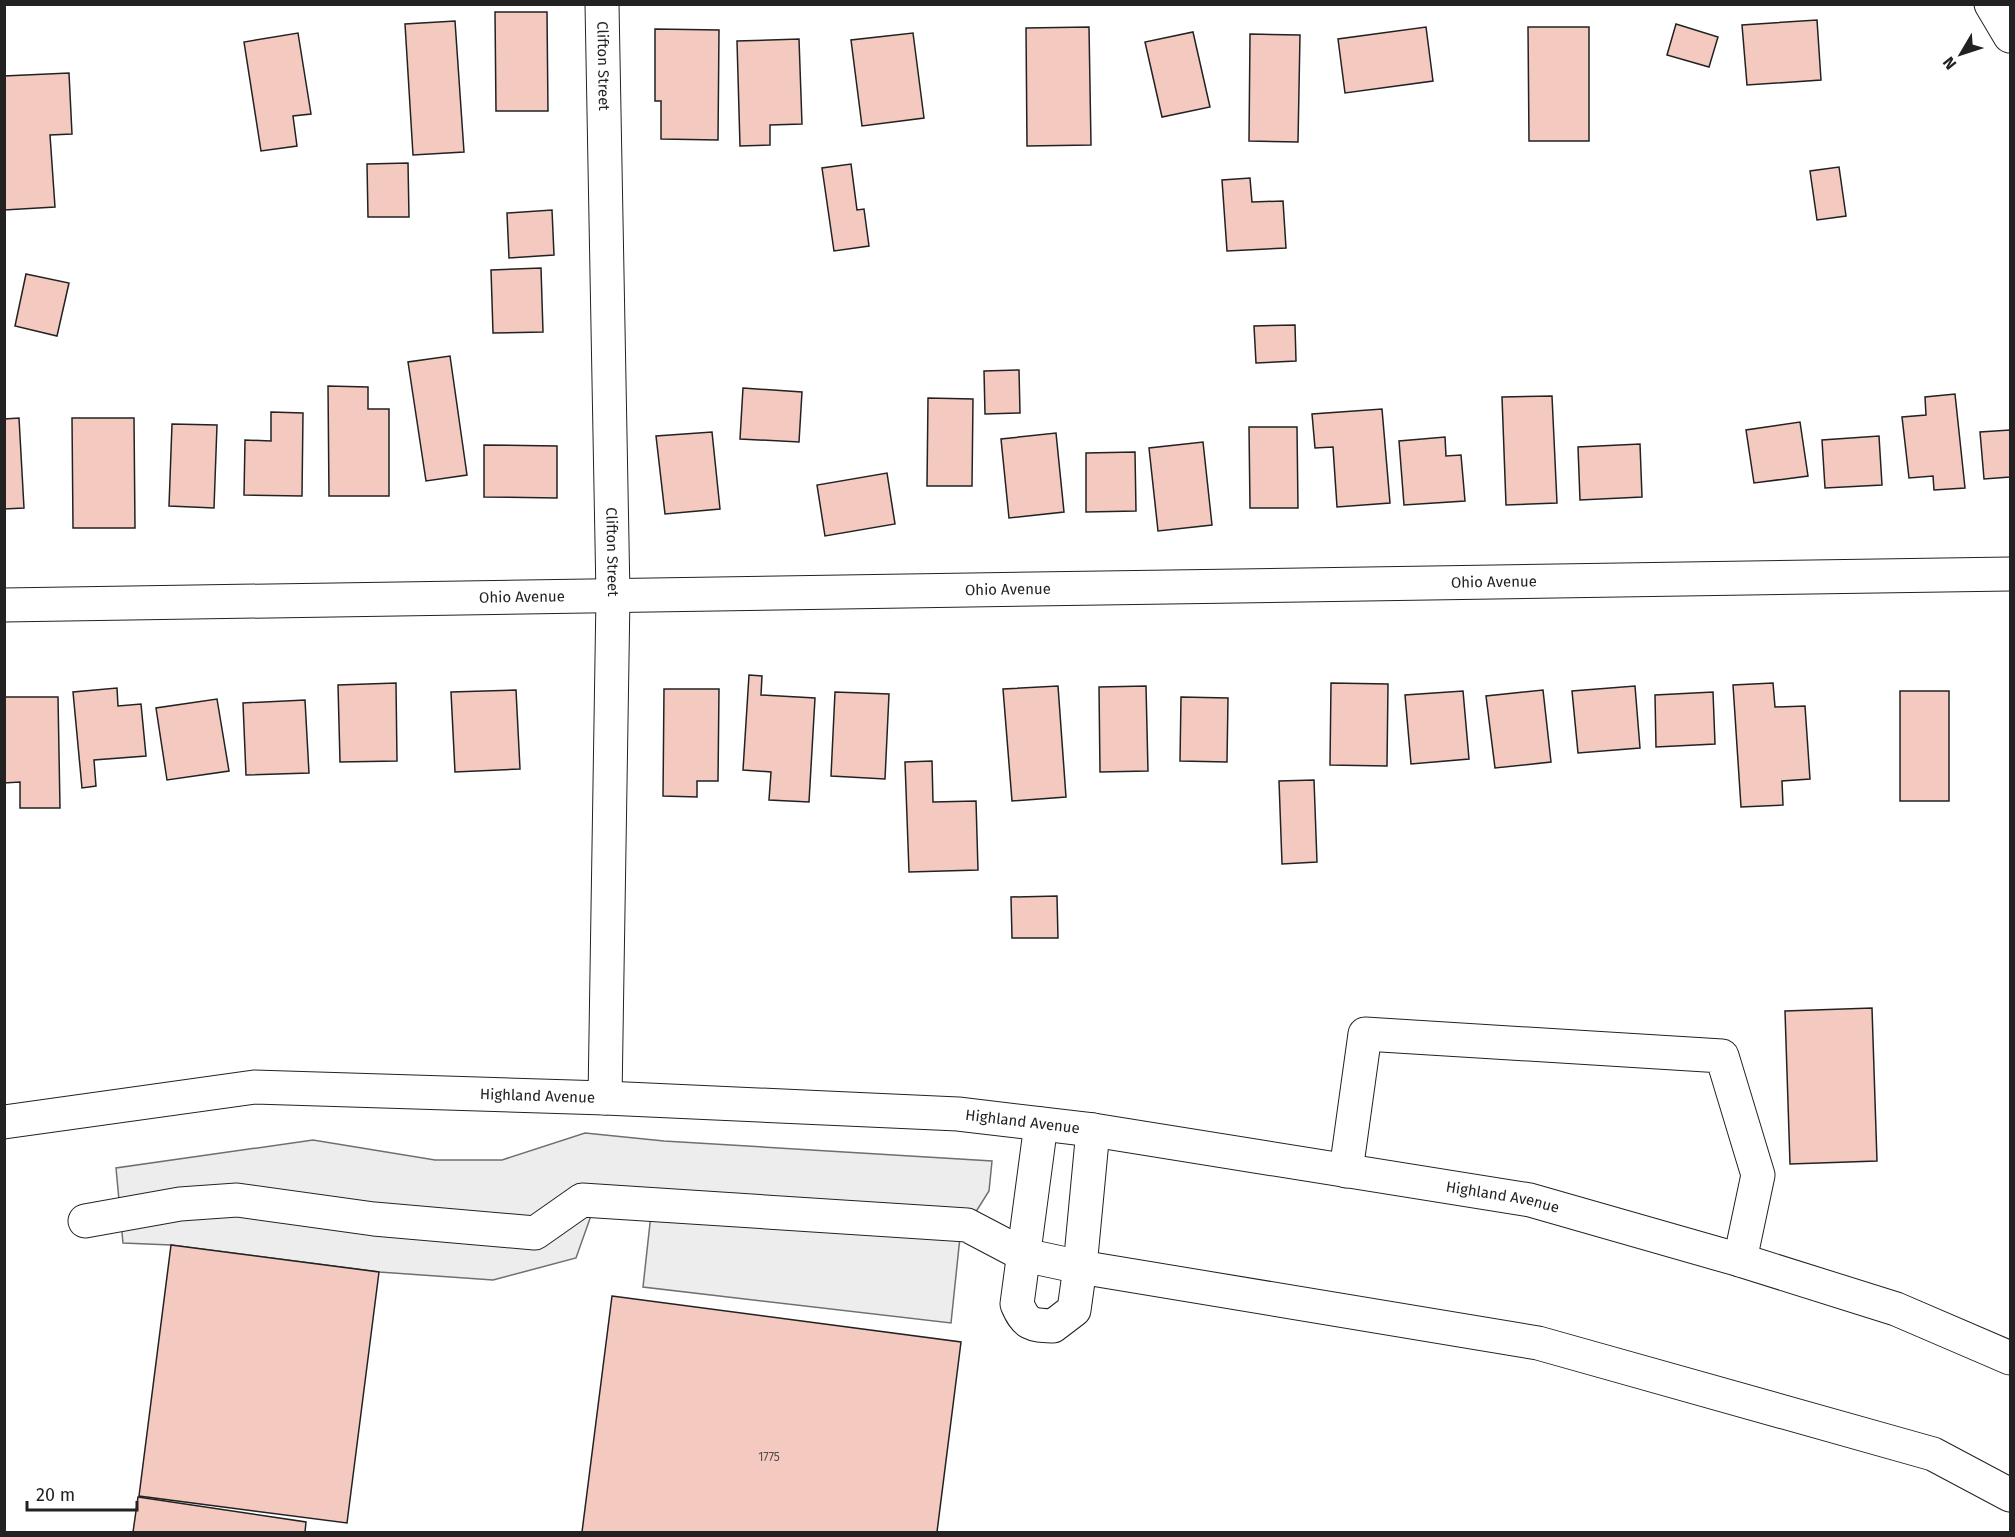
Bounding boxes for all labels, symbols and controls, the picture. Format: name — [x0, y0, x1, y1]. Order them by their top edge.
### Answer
street label: Clifton Street — [593, 21, 613, 111]
north arrow — [1931, 24, 1991, 84]
text: N — [1939, 53, 1960, 73]
street label: Clifton Street — [602, 507, 622, 597]
street label: Ohio Avenue — [1451, 572, 1537, 592]
street label: Ohio Avenue — [965, 580, 1051, 599]
street label: Ohio Avenue — [479, 587, 565, 607]
street label: Highland Avenue — [480, 1085, 595, 1107]
street label: Highland Avenue — [964, 1106, 1081, 1137]
street label: Highland Avenue — [1445, 1178, 1561, 1217]
house number: 1775 — [758, 1450, 780, 1464]
scale bar — [27, 1474, 136, 1512]
text: 20 m — [36, 1484, 75, 1506]

